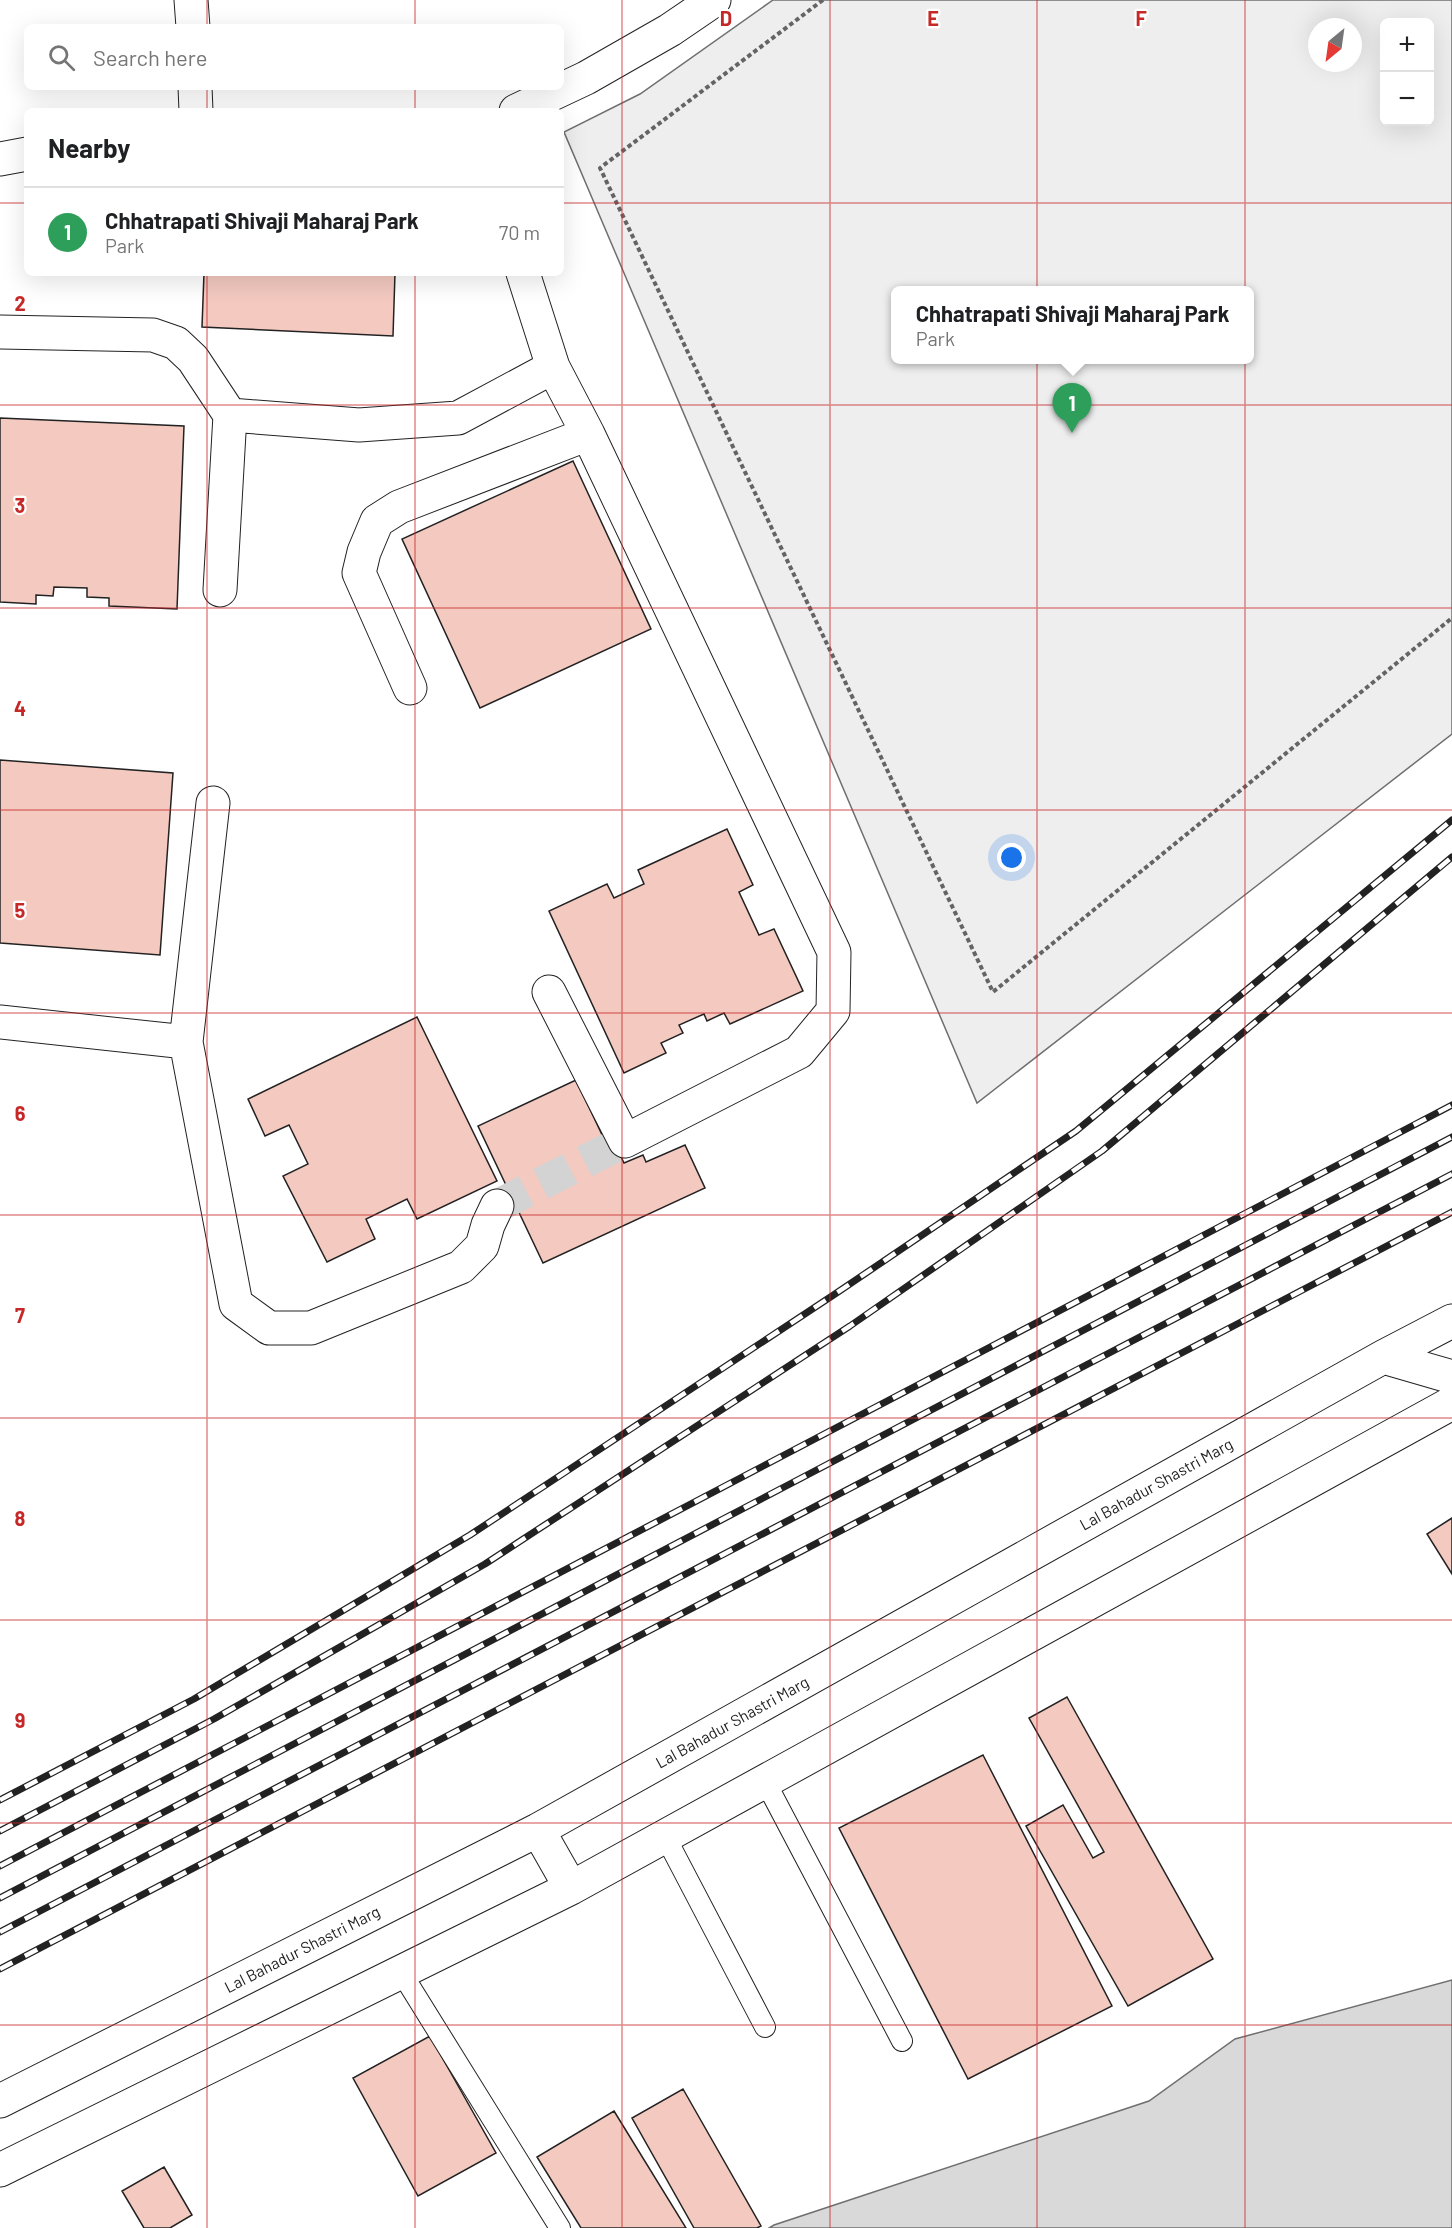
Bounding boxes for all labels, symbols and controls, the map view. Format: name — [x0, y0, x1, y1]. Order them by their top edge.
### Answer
text: D — [720, 6, 732, 30]
text: E — [927, 6, 939, 30]
text: F — [1135, 6, 1147, 30]
north arrow — [1308, 18, 1362, 72]
map controls — [1380, 18, 1434, 126]
button: + — [1380, 18, 1434, 72]
search box — [24, 24, 564, 90]
icon: search — [45, 41, 78, 74]
text: Search here — [93, 44, 207, 70]
button: − — [1380, 72, 1434, 126]
text: Nearby — [48, 132, 130, 163]
text: Chhatrapati Shivaji Maharaj Park — [105, 207, 419, 233]
text: 1 — [64, 220, 71, 244]
text: 70 m — [499, 220, 540, 244]
text: Park — [105, 233, 144, 257]
popup — [891, 286, 1254, 364]
text: 2 — [14, 291, 26, 315]
text: Chhatrapati Shivaji Maharaj Park — [916, 300, 1229, 326]
text: Park — [916, 326, 955, 350]
pin: 1 — [1052, 384, 1092, 433]
text: 3 — [15, 493, 25, 517]
text: 4 — [14, 696, 26, 720]
your location — [997, 843, 1026, 872]
text: 5 — [15, 898, 26, 922]
text: 6 — [15, 1101, 26, 1125]
text: 7 — [15, 1303, 25, 1327]
street label: Lal Bahadur Shastri Marg — [1076, 1434, 1236, 1534]
text: 8 — [15, 1506, 26, 1530]
street label: Lal Bahadur Shastri Marg — [652, 1672, 812, 1772]
text: 9 — [15, 1708, 25, 1732]
street label: Lal Bahadur Shastri Marg — [221, 1901, 383, 1996]

